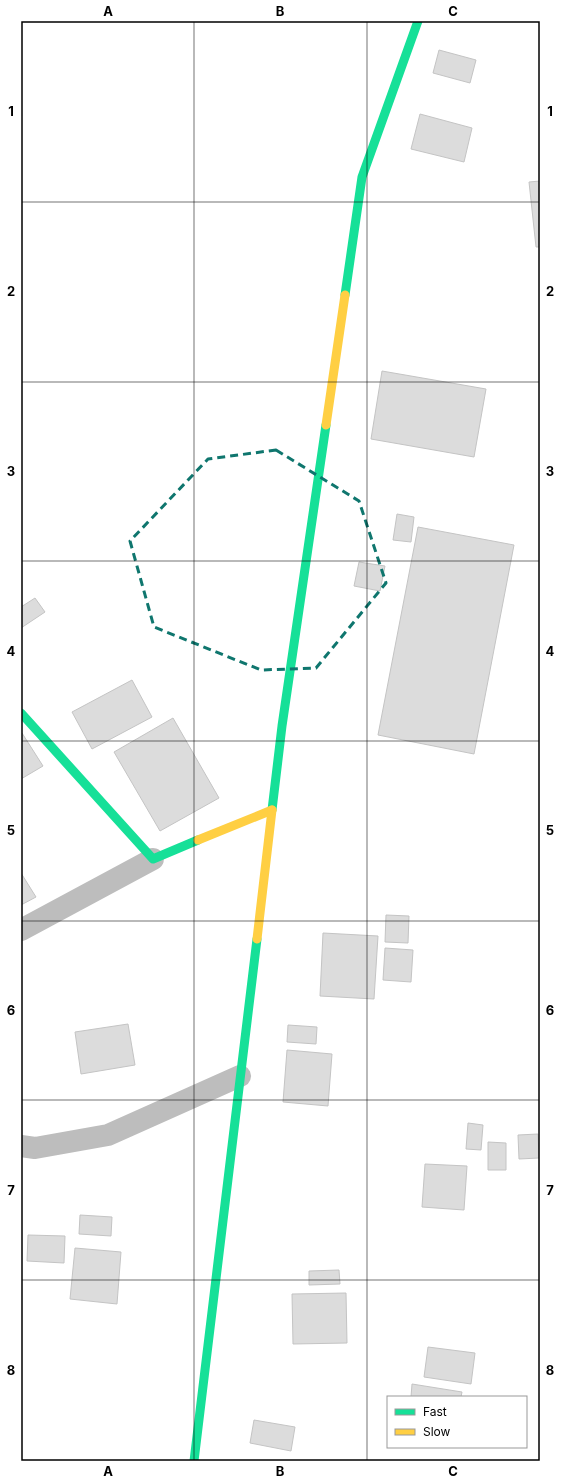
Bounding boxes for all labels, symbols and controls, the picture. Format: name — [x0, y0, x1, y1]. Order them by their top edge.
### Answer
text: A — [103, 3, 113, 19]
text: B — [276, 3, 285, 19]
text: C — [448, 3, 458, 19]
text: 1 — [8, 103, 14, 119]
text: 1 — [547, 103, 553, 119]
text: 2 — [7, 283, 15, 299]
text: 2 — [546, 283, 554, 299]
text: 3 — [7, 463, 15, 479]
text: 3 — [546, 463, 554, 479]
text: 4 — [7, 643, 16, 659]
text: 4 — [546, 643, 555, 659]
text: 5 — [7, 822, 15, 838]
text: 5 — [546, 822, 554, 838]
text: 6 — [7, 1002, 15, 1018]
text: 6 — [546, 1002, 554, 1018]
text: 7 — [7, 1182, 15, 1198]
text: 7 — [546, 1182, 554, 1198]
text: 8 — [7, 1362, 15, 1378]
text: 8 — [546, 1362, 554, 1378]
legend — [387, 1396, 527, 1448]
text: Fast — [423, 1404, 447, 1419]
text: Slow — [423, 1424, 451, 1439]
text: A — [103, 1463, 113, 1479]
text: B — [276, 1463, 285, 1479]
text: C — [448, 1463, 458, 1479]

